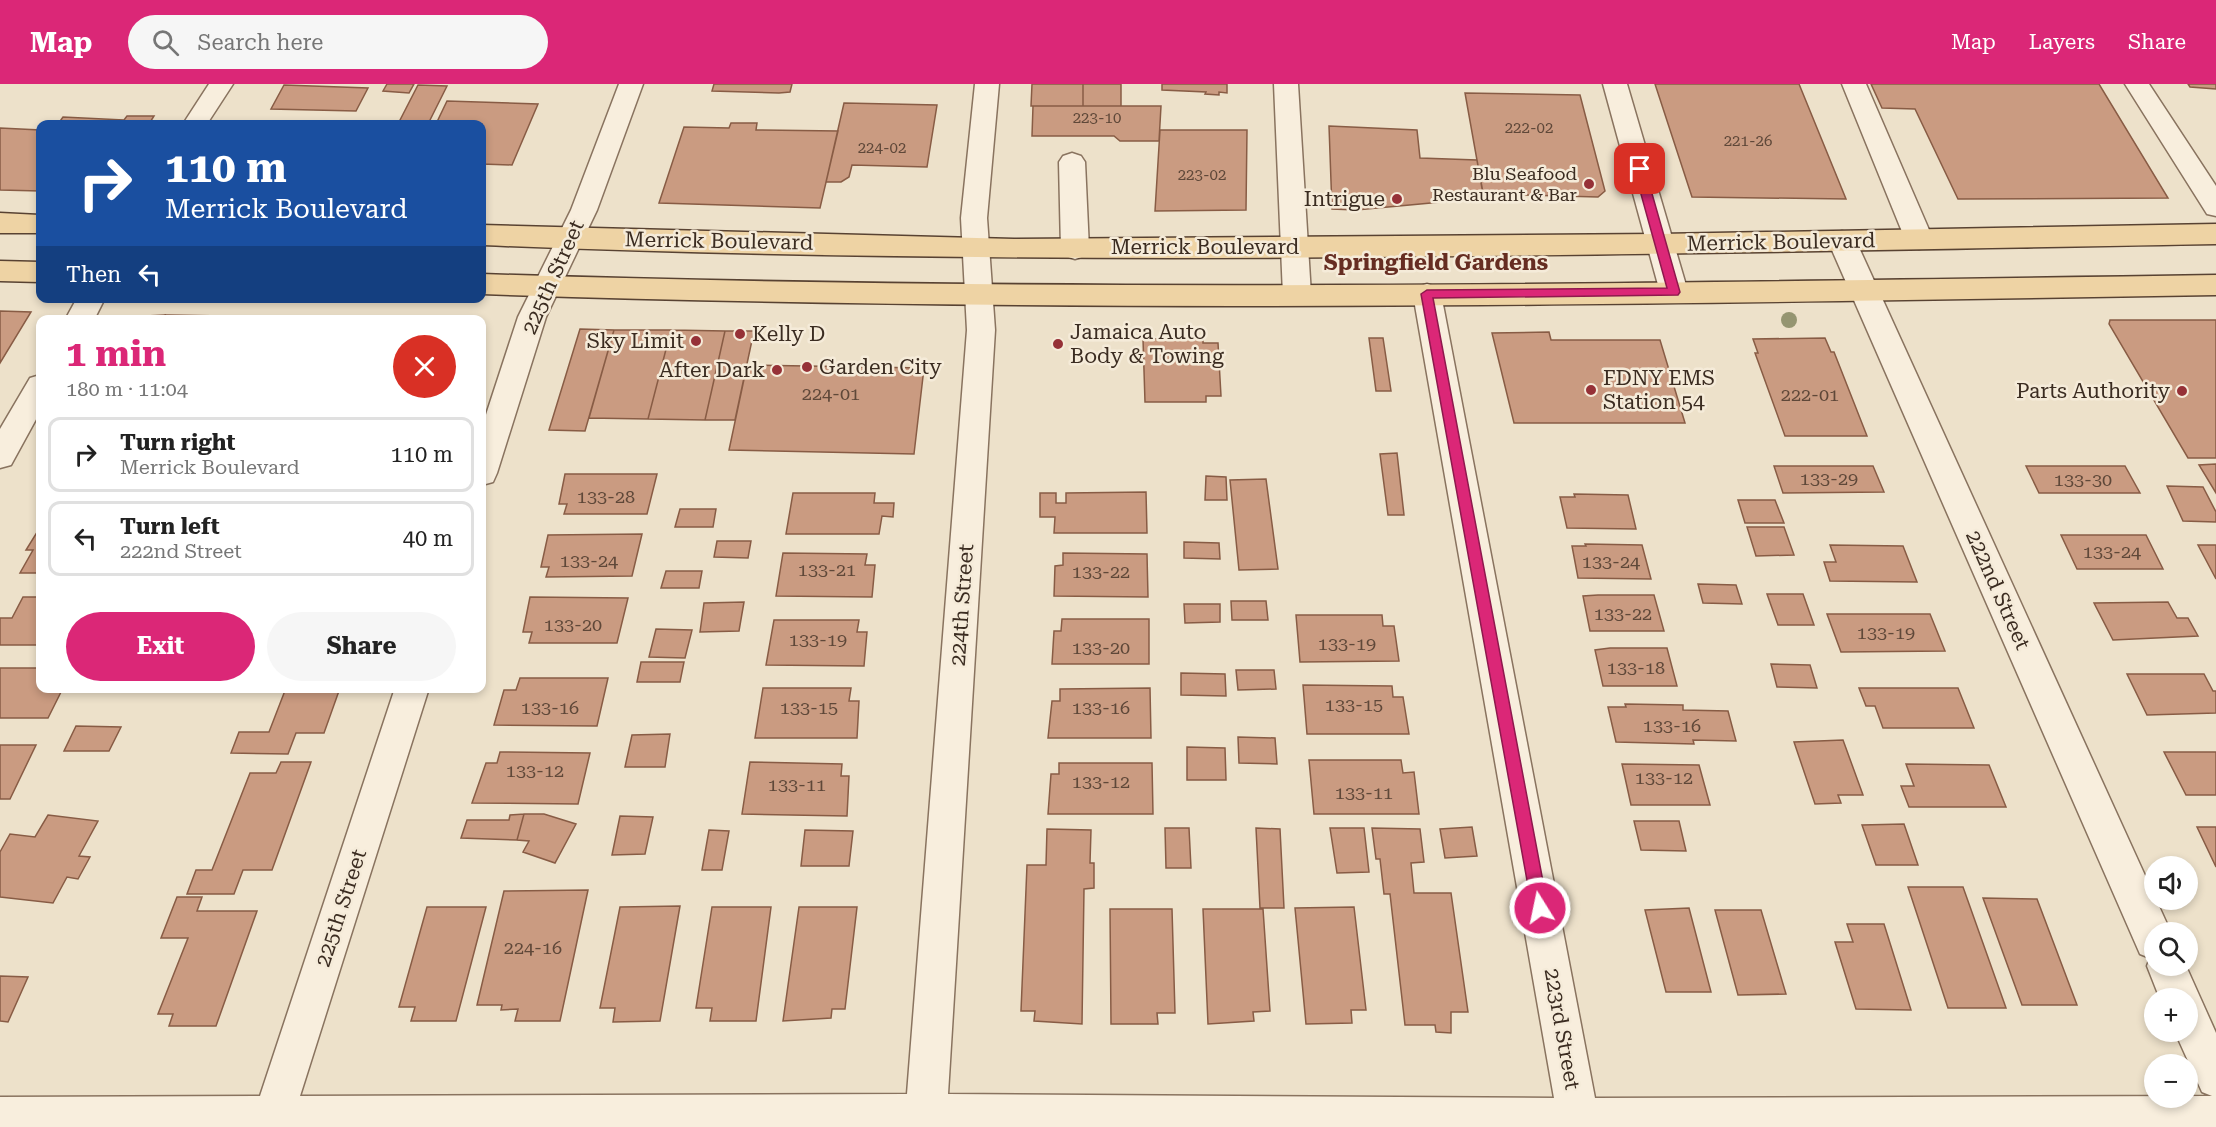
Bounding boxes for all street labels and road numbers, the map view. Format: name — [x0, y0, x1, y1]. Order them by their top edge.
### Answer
street label: 225th Street — [517, 216, 589, 338]
street label: Merrick Boulevard — [624, 227, 814, 255]
street label: Merrick Boulevard — [1686, 228, 1876, 256]
street label: Merrick Boulevard — [1111, 235, 1300, 259]
street label: 222nd Street — [1961, 527, 2035, 653]
street label: 224th Street — [946, 543, 978, 667]
street label: 225th Street — [311, 846, 371, 970]
street label: 223rd Street — [1540, 966, 1585, 1092]

